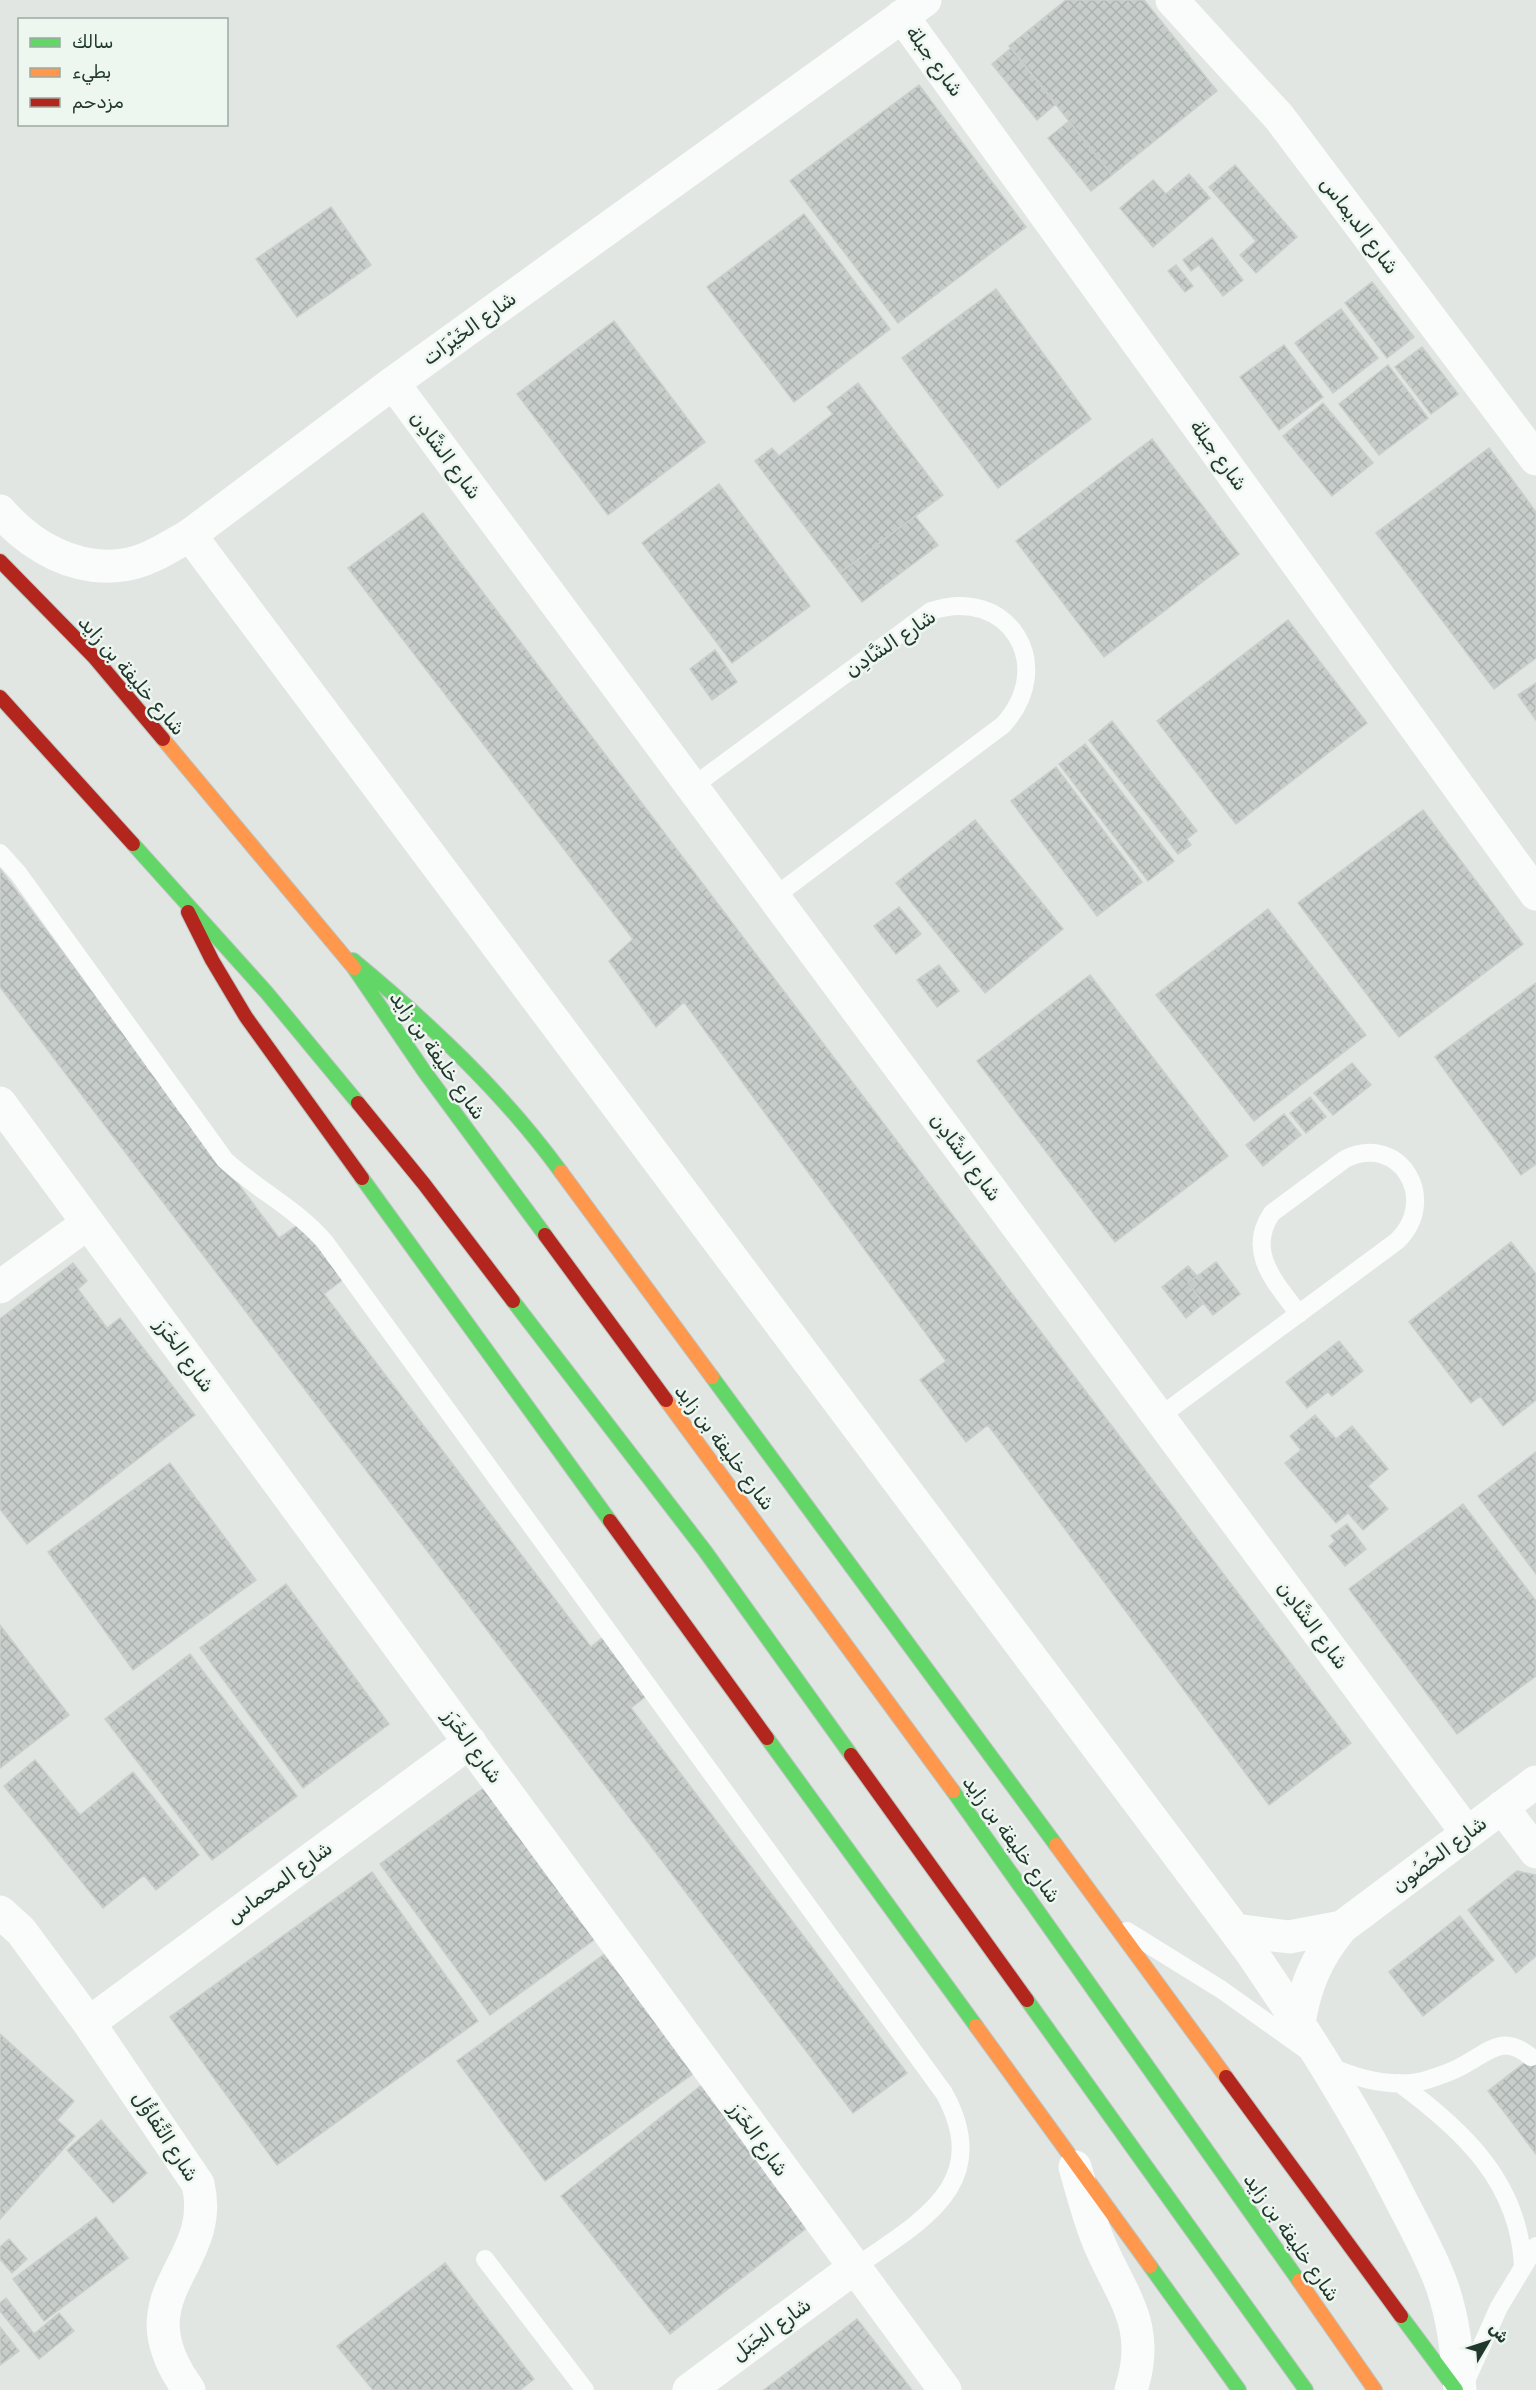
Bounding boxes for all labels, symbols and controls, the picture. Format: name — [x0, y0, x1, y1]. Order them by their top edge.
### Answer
legend — [18, 18, 228, 126]
street label: شارع جبلة — [900, 21, 969, 102]
text: سالك — [72, 31, 113, 53]
text: بطيء — [72, 61, 111, 85]
text: مزدحم — [72, 91, 124, 114]
street label: شارع الديماس — [1314, 172, 1404, 280]
street label: شارع الخَيْرَات — [417, 286, 522, 372]
street label: شارع الشَّادِن — [403, 406, 487, 505]
street label: شارع جبلة — [1184, 415, 1253, 496]
street label: شارع الشَّادِن — [840, 604, 941, 684]
street label: شارع خليفة بن زايد — [72, 610, 191, 741]
street label: شارع خليفة بن زايد — [383, 986, 491, 1125]
street label: شارع الشَّادِن — [923, 1108, 1007, 1207]
street label: شارع الخَرَز — [148, 1312, 220, 1398]
street label: شارع خليفة بن زايد — [668, 1379, 780, 1516]
street label: شارع الشَّادِن — [1270, 1576, 1354, 1675]
street label: شارع الخَرَز — [436, 1703, 508, 1789]
street label: شارع خليفة بن زايد — [956, 1771, 1066, 1908]
street label: شارع الحُصُون — [1387, 1811, 1492, 1899]
street label: شارع المحماس — [221, 1836, 338, 1930]
street label: شارع التَّفَاؤُل — [126, 2086, 204, 2187]
street label: شارع الخَرَز — [722, 2096, 794, 2182]
street label: شارع خليفة بن زايد — [1237, 2168, 1345, 2307]
street label: شارع الجَبَل — [727, 2292, 817, 2367]
north arrow — [1458, 2312, 1518, 2372]
text: ش — [1486, 2319, 1513, 2347]

